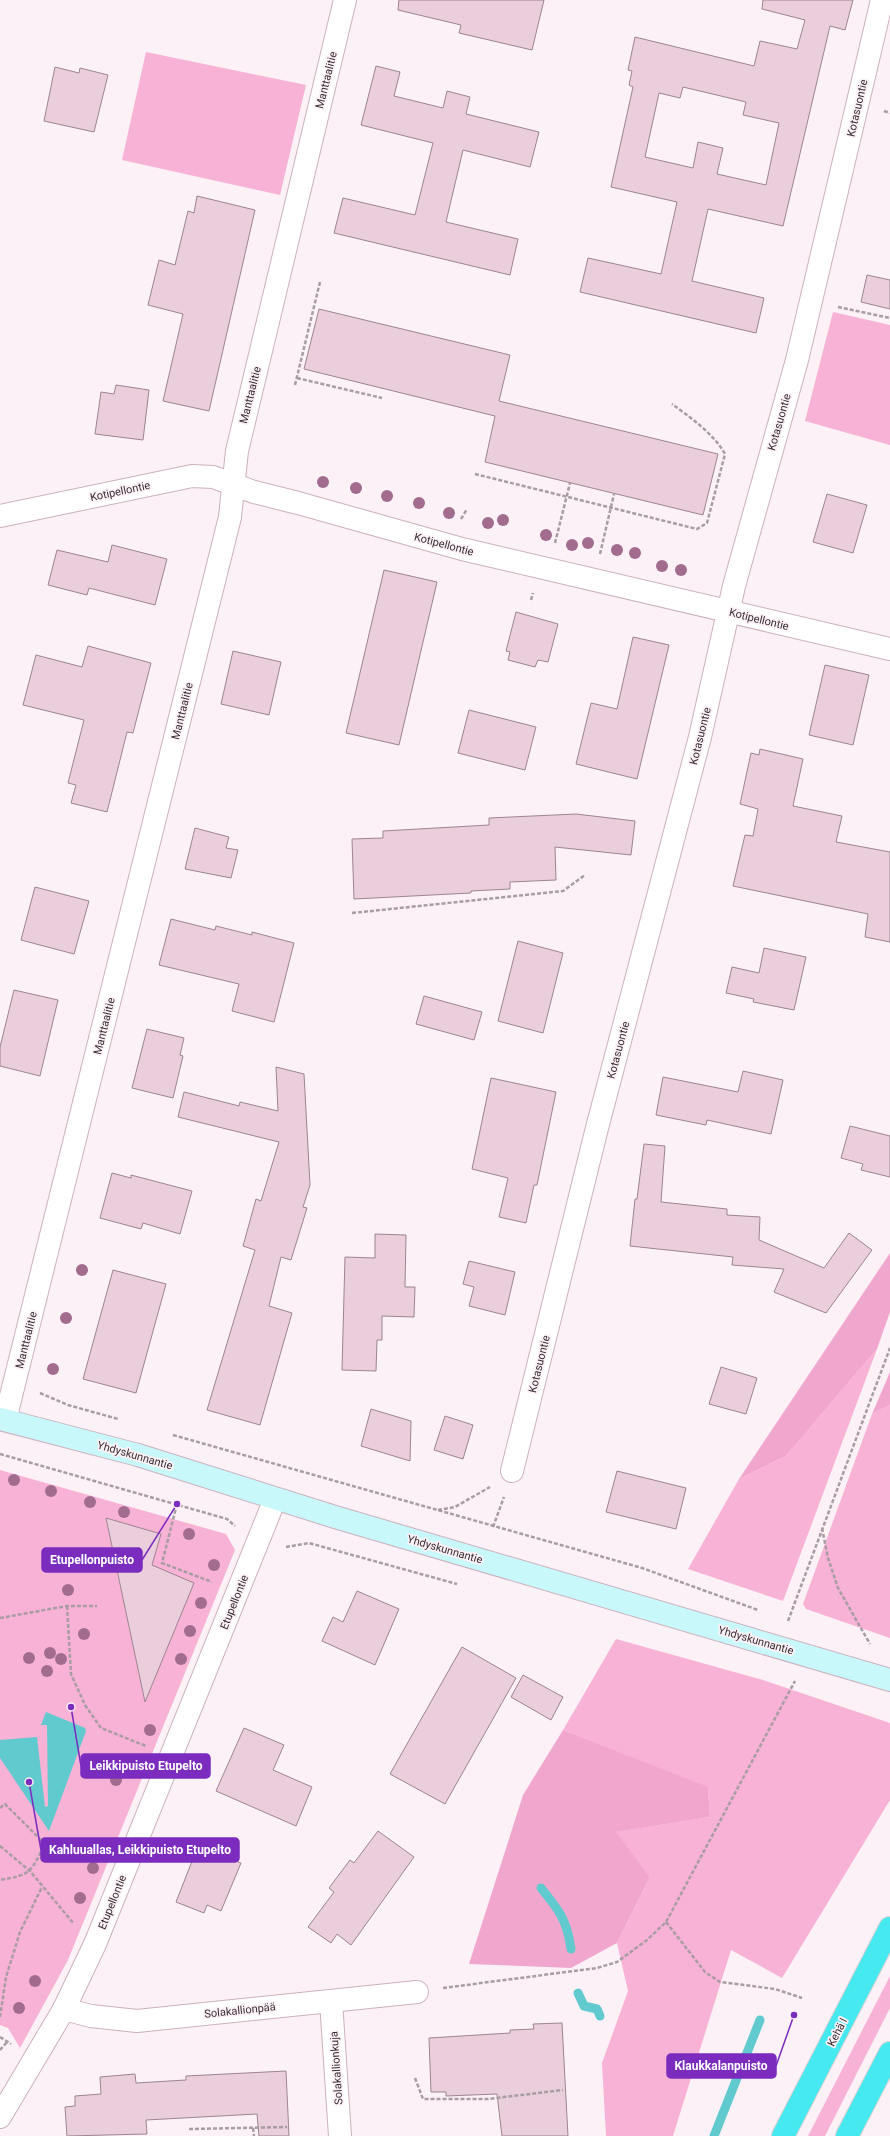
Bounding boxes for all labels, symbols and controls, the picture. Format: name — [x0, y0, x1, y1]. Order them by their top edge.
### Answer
street label: Manttaalitie — [313, 50, 340, 110]
street label: Kotasuontie — [845, 78, 870, 138]
street label: Manttaalitie — [237, 365, 264, 425]
street label: Kotasuontie — [765, 392, 794, 452]
street label: Kotipellontie — [89, 479, 152, 504]
street label: Kotipellontie — [413, 530, 475, 559]
street label: Kotipellontie — [728, 606, 790, 633]
street label: Manttaalitie — [169, 681, 196, 741]
street label: Kotasuontie — [687, 706, 714, 766]
street label: Manttaalitie — [91, 996, 118, 1056]
street label: Kotasuontie — [605, 1020, 632, 1080]
street label: Manttaalitie — [13, 1310, 40, 1370]
street label: Kotasuontie — [526, 1334, 553, 1394]
street label: Yhdyskunnantie — [96, 1439, 174, 1472]
street label: Yhdyskunnantie — [406, 1533, 484, 1566]
callout: Etupellonpuisto — [42, 1548, 142, 1572]
text: Etupellonpuisto — [50, 1553, 134, 1567]
street label: Etupellontie — [218, 1573, 251, 1631]
street label: Yhdyskunnantie — [717, 1624, 795, 1657]
callout: Leikkipuisto Etupelto — [81, 1754, 210, 1778]
text: Leikkipuisto Etupelto — [89, 1759, 203, 1773]
callout: Kahluuallas, Leikkipuisto Etupelto — [41, 1838, 239, 1862]
text: Kahluuallas, Leikkipuisto Etupelto — [49, 1843, 231, 1857]
street label: Etupellontie — [96, 1873, 129, 1931]
street label: Solakallionpää — [204, 2000, 276, 2021]
street label: Kehä I — [825, 2016, 850, 2049]
street label: Solakallionkuja — [327, 2031, 346, 2105]
callout: Klaukkalanpuisto — [667, 2054, 776, 2078]
text: Klaukkalanpuisto — [674, 2059, 768, 2073]

